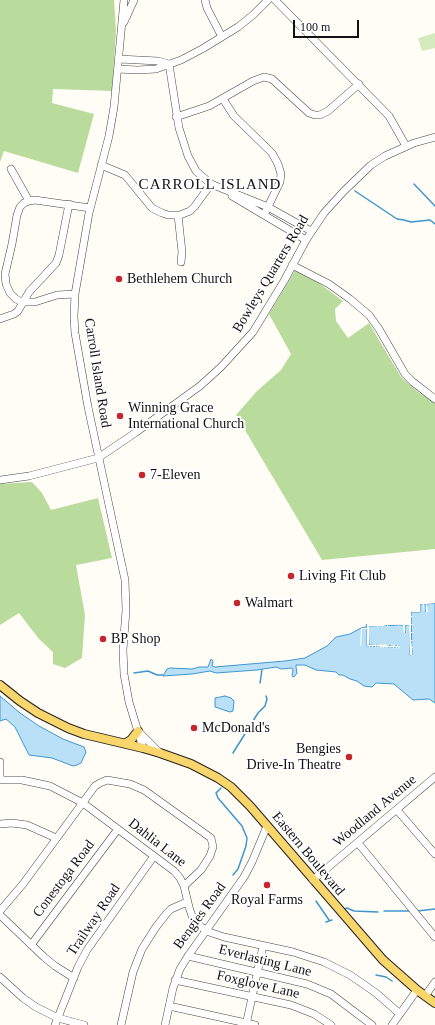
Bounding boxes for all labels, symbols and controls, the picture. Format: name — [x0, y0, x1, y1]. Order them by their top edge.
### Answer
scale bar — [295, 12, 361, 38]
text: 100 m — [300, 20, 330, 34]
district label: CARROLL ISLAND — [139, 176, 281, 194]
street label: Bowleys Quarters Road — [229, 212, 313, 336]
place label: Bethlehem Church — [127, 271, 232, 287]
marker: Bethlehem Church — [114, 274, 124, 284]
street label: Carroll Island Road — [80, 317, 114, 429]
place label: Winning Grace International Church — [128, 400, 244, 432]
marker: Winning Grace International Church — [115, 411, 125, 421]
place label: 7-Eleven — [150, 467, 201, 483]
marker: 7-Eleven — [137, 470, 147, 480]
place label: Living Fit Club — [299, 568, 386, 584]
marker: Living Fit Club — [286, 571, 296, 581]
place label: Walmart — [245, 595, 293, 611]
marker: Walmart — [232, 598, 242, 608]
place label: BP Shop — [111, 631, 160, 647]
marker: BP Shop — [98, 634, 108, 644]
place label: McDonald's — [202, 720, 270, 736]
marker: McDonald's — [189, 723, 199, 733]
place label: Bengies Drive-In Theatre — [247, 741, 341, 774]
marker: Bengies Drive-In Theatre — [344, 752, 354, 762]
street label: Woodland Avenue — [330, 771, 420, 851]
street label: Eastern Boulevard — [268, 809, 348, 899]
street label: Dahlia Lane — [125, 815, 189, 871]
street label: Conestoga Road — [30, 837, 98, 921]
street label: Bengies Road — [170, 879, 230, 953]
marker: Royal Farms — [262, 880, 272, 890]
street label: Trailway Road — [64, 881, 124, 959]
place label: Royal Farms — [231, 892, 303, 908]
street label: Everlasting Lane — [217, 941, 313, 981]
street label: Foxglove Lane — [215, 967, 301, 1003]

